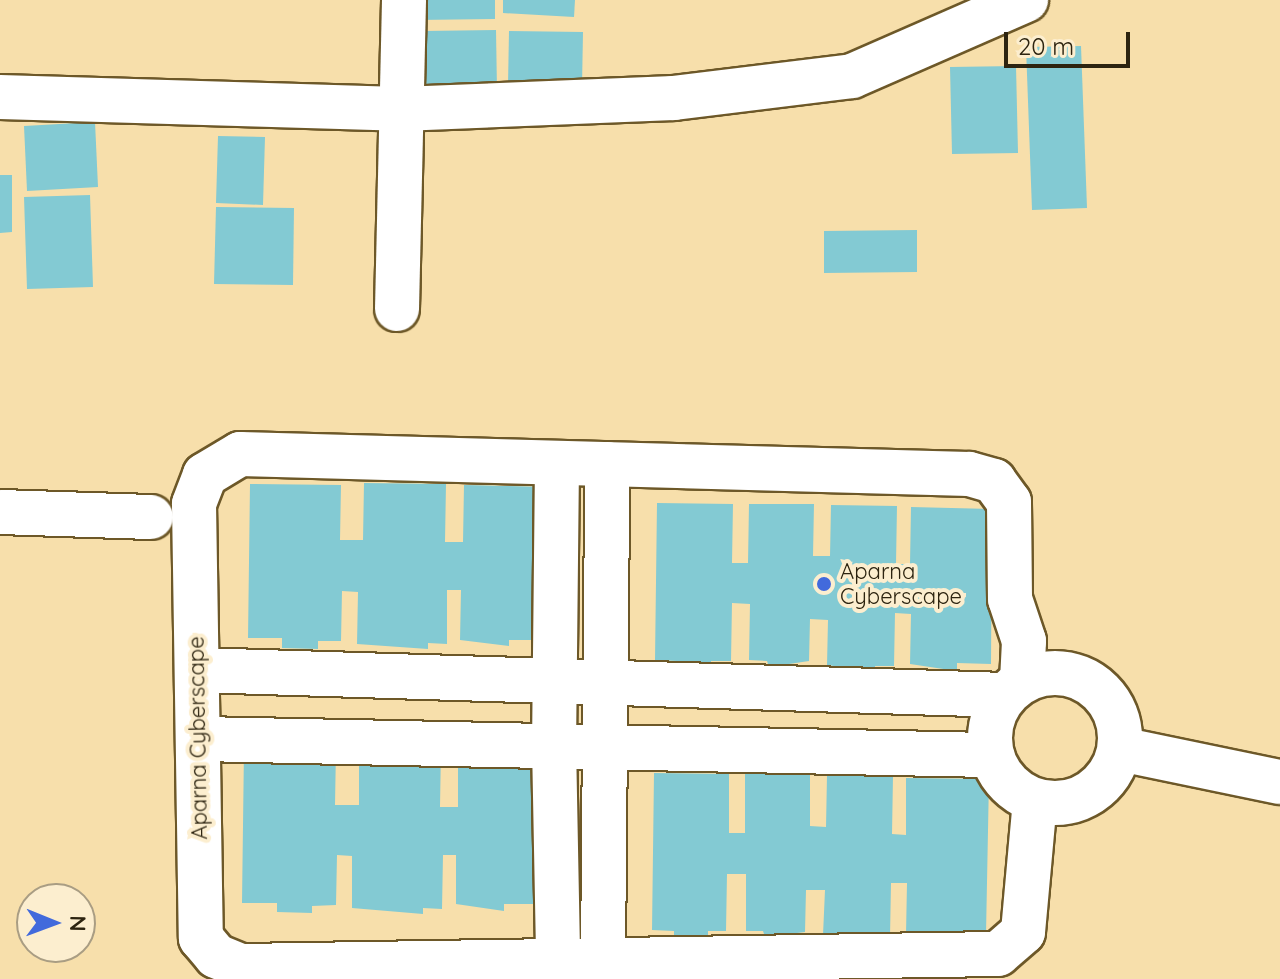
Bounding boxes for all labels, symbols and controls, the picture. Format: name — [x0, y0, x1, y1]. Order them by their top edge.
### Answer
scale bar — [1008, 16, 1134, 66]
text: 20 m — [1018, 31, 1074, 61]
place label: Aparna Cyberscape — [840, 558, 962, 610]
marker: Aparna Cyberscape — [815, 575, 833, 593]
street label: Aparna Cyberscape — [183, 636, 213, 840]
north arrow — [16, 883, 96, 963]
text: N — [64, 915, 92, 932]

